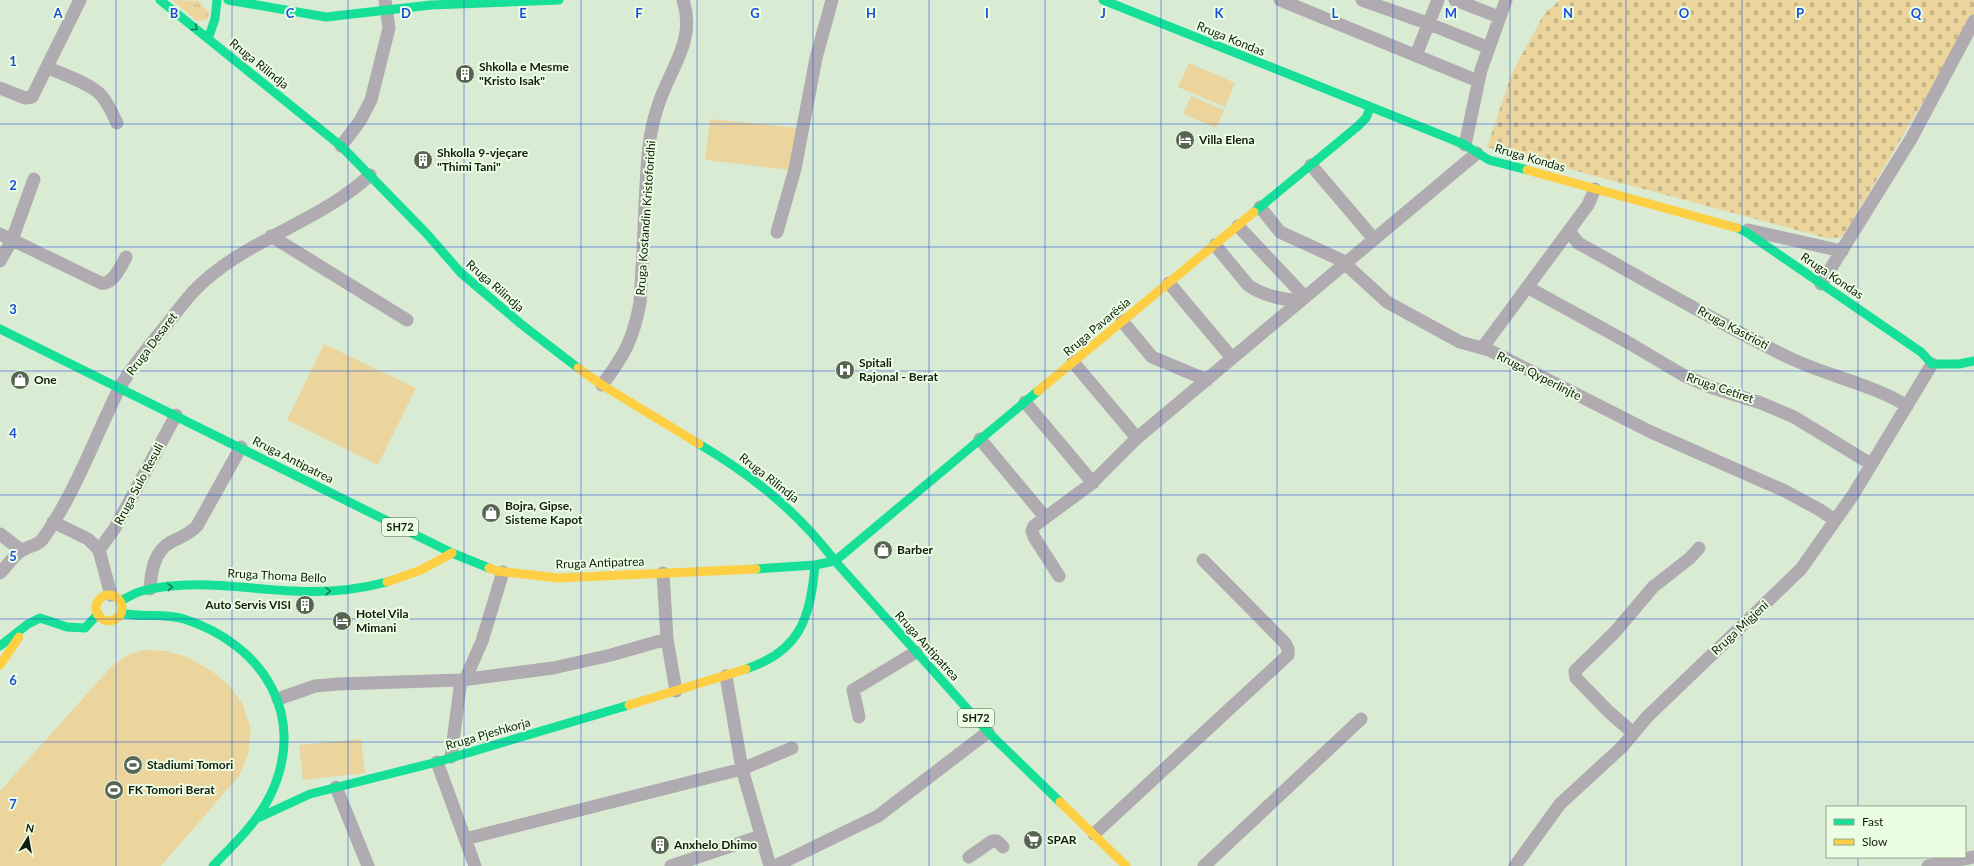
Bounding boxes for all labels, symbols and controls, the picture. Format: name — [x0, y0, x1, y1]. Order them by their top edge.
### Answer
text: A — [52, 5, 63, 21]
text: B — [170, 5, 179, 21]
text: C — [286, 5, 295, 21]
text: D — [401, 5, 411, 21]
text: E — [519, 5, 527, 21]
text: F — [635, 5, 643, 21]
text: G — [750, 5, 760, 21]
text: H — [866, 5, 876, 21]
text: I — [985, 5, 989, 21]
text: J — [1100, 5, 1106, 21]
text: K — [1215, 5, 1225, 21]
text: L — [1332, 5, 1339, 21]
text: M — [1445, 5, 1457, 21]
text: N — [1563, 5, 1573, 21]
text: O — [1679, 5, 1690, 21]
text: P — [1796, 5, 1804, 21]
text: Q — [1911, 5, 1922, 21]
street label: Rruga Kondas — [1195, 18, 1268, 59]
one-way arrow — [190, 24, 197, 31]
street label: Rruga Rilindja — [227, 35, 292, 92]
text: 1 — [9, 53, 17, 69]
place label: Shkolla e Mesme "Kristo Isak" — [479, 59, 569, 88]
building icon: Shkolla e Mesme "Kristo Isak" — [454, 63, 476, 85]
hotel icon: Villa Elena — [1174, 129, 1196, 151]
place label: Villa Elena — [1198, 132, 1254, 147]
street label: Rruga Kostandin Kristoforidhi — [633, 140, 658, 296]
street label: Rruga Kondas — [1493, 140, 1567, 175]
place label: Shkolla 9-vjeçare "Thimi Tani" — [437, 145, 529, 174]
building icon: Shkolla 9-vjeçare "Thimi Tani" — [412, 149, 434, 171]
text: 2 — [9, 177, 17, 193]
street label: Rruga Kondas — [1798, 249, 1867, 302]
street label: Rruga Rilindja — [463, 256, 527, 315]
street label: Rruga Pavarësia — [1060, 294, 1133, 359]
text: 3 — [9, 301, 17, 317]
street label: Rruga Kastrioti — [1695, 303, 1771, 353]
street label: Rruga Desaret — [123, 309, 181, 378]
street label: Rruga Qyperlinjte — [1494, 348, 1584, 403]
place label: Spitali Rajonal - Berat — [859, 355, 938, 384]
hospital icon: Spitali Rajonal - Berat — [834, 359, 856, 381]
shop icon: One — [9, 369, 31, 391]
street label: Rruga Cetiret — [1685, 369, 1756, 406]
place label: One — [34, 372, 57, 387]
text: 4 — [9, 425, 17, 441]
street label: Rruga Antipatrea — [250, 433, 336, 486]
street label: Rruga Sulo Resuli — [111, 440, 167, 527]
street label: Rruga Rilindja — [736, 450, 802, 506]
place label: Bojra, Gipse, Sisteme Kapot — [505, 498, 583, 527]
shop icon: Bojra, Gipse, Sisteme Kapot — [480, 502, 502, 524]
road number: SH72 — [382, 518, 418, 536]
shop icon: Barber — [872, 539, 894, 561]
place label: Barber — [897, 542, 934, 557]
text: 5 — [9, 548, 17, 564]
street label: Rruga Antipatrea — [555, 553, 645, 572]
street label: Rruga Thoma Bello — [227, 565, 327, 586]
one-way arrow — [167, 583, 173, 591]
one-way arrow — [325, 586, 331, 595]
building icon: Auto Servis VISI — [294, 594, 316, 616]
place label: Auto Servis VISI — [204, 597, 291, 612]
street label: Rruga Migjeni — [1708, 597, 1771, 658]
place label: Hotel Vila Mimani — [356, 606, 409, 635]
street label: Rruga Antipatrea — [892, 608, 963, 684]
hotel icon: Hotel Vila Mimani — [331, 610, 353, 632]
text: 6 — [9, 672, 17, 688]
road number: SH72 — [958, 709, 994, 727]
street label: Rruga Pjeshkorja — [444, 714, 532, 753]
sports icon: Stadiumi Tomori — [122, 754, 144, 776]
place label: Stadiumi Tomori — [147, 757, 233, 772]
sports icon: FK Tomori Berat — [103, 779, 125, 801]
place label: FK Tomori Berat — [128, 782, 215, 797]
text: 7 — [9, 796, 17, 812]
legend — [1826, 806, 1966, 858]
text: Fast — [1862, 814, 1884, 829]
north arrow — [8, 818, 48, 858]
text: N — [25, 821, 35, 835]
supermarket icon: SPAR — [1022, 829, 1044, 851]
place label: SPAR — [1047, 832, 1077, 847]
building icon: Anxhelo Dhimo — [649, 834, 671, 856]
text: Slow — [1862, 834, 1888, 849]
place label: Anxhelo Dhimo — [673, 837, 757, 852]

